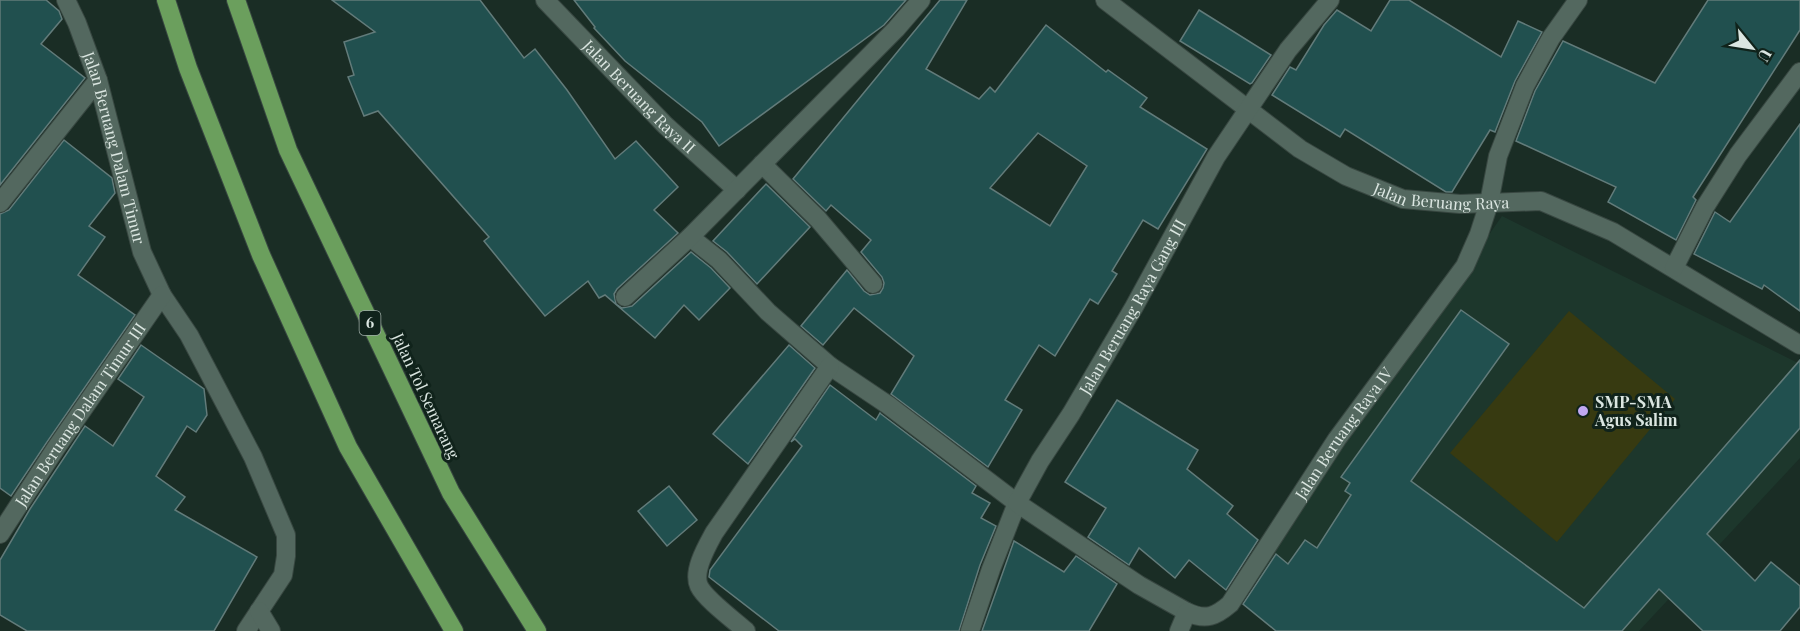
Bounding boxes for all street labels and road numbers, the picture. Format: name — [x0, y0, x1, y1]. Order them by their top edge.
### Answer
street label: Jalan Beruang Raya II — [578, 34, 700, 158]
street label: Jalan Beruang Dalam Timur — [78, 48, 151, 246]
street label: Jalan Beruang Raya — [1370, 177, 1510, 214]
street label: Jalan Beruang Raya Gang III — [1073, 215, 1190, 399]
road number: 6 — [360, 311, 380, 335]
street label: Jalan Beruang Dalam Timur III — [9, 318, 150, 511]
street label: Jalan Tol Semarang — [388, 328, 465, 463]
street label: Jalan Beruang Raya IV — [1289, 362, 1397, 504]

